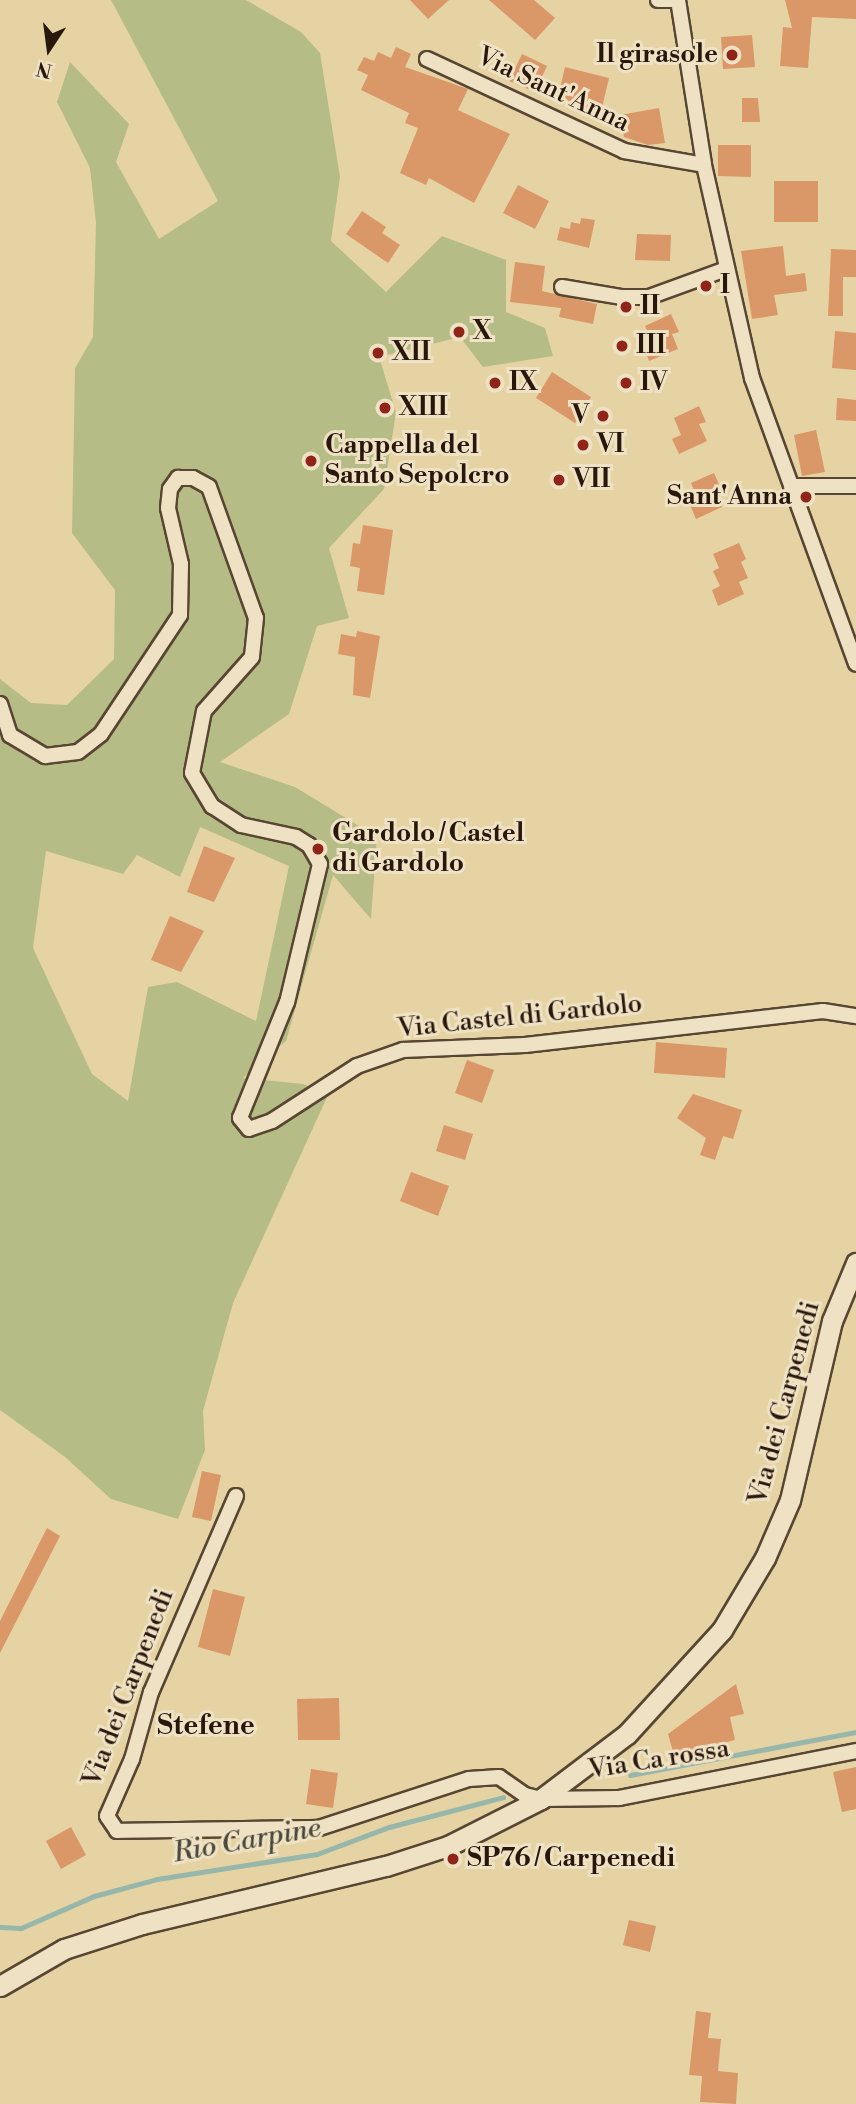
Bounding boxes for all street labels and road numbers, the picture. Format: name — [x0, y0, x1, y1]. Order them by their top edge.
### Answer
street label: Via Sant'Anna — [472, 41, 634, 139]
street label: Via Castel di Gardolo — [396, 989, 644, 1045]
street label: Via dei Carpenedi — [743, 1298, 827, 1508]
street label: Via dei Carpenedi — [77, 1585, 181, 1791]
street label: Via Ca rossa — [586, 1733, 732, 1787]

